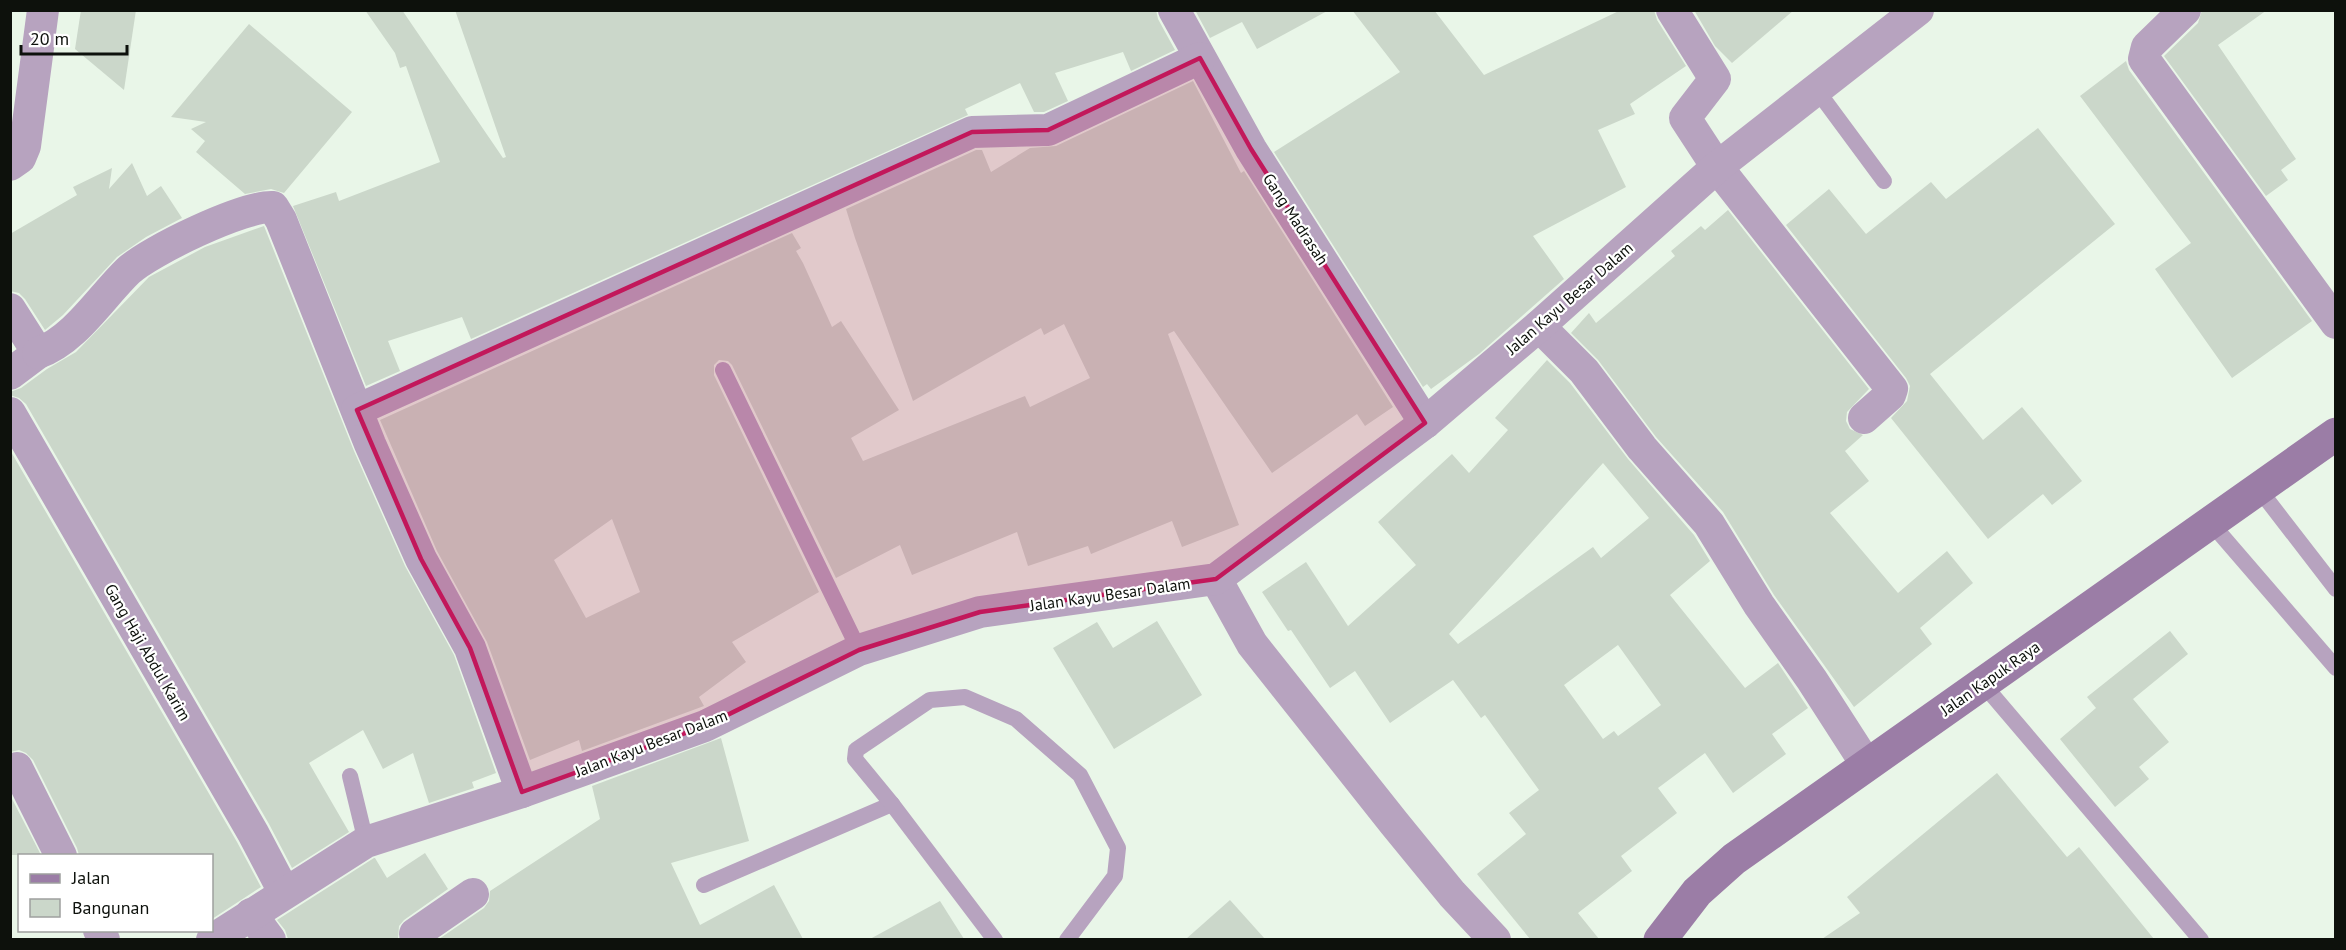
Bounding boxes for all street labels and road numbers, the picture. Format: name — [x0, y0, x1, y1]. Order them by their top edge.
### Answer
street label: Gang Madrasah — [1259, 169, 1333, 269]
street label: Jalan Kayu Besar Dalam — [1501, 237, 1637, 359]
street label: Jalan Kayu Besar Dalam — [1028, 573, 1191, 615]
street label: Gang Haji Abdul Karim — [101, 580, 195, 724]
street label: Jalan Kapuk Raya — [1936, 636, 2044, 720]
street label: Jalan Kayu Besar Dalam — [571, 705, 730, 782]

